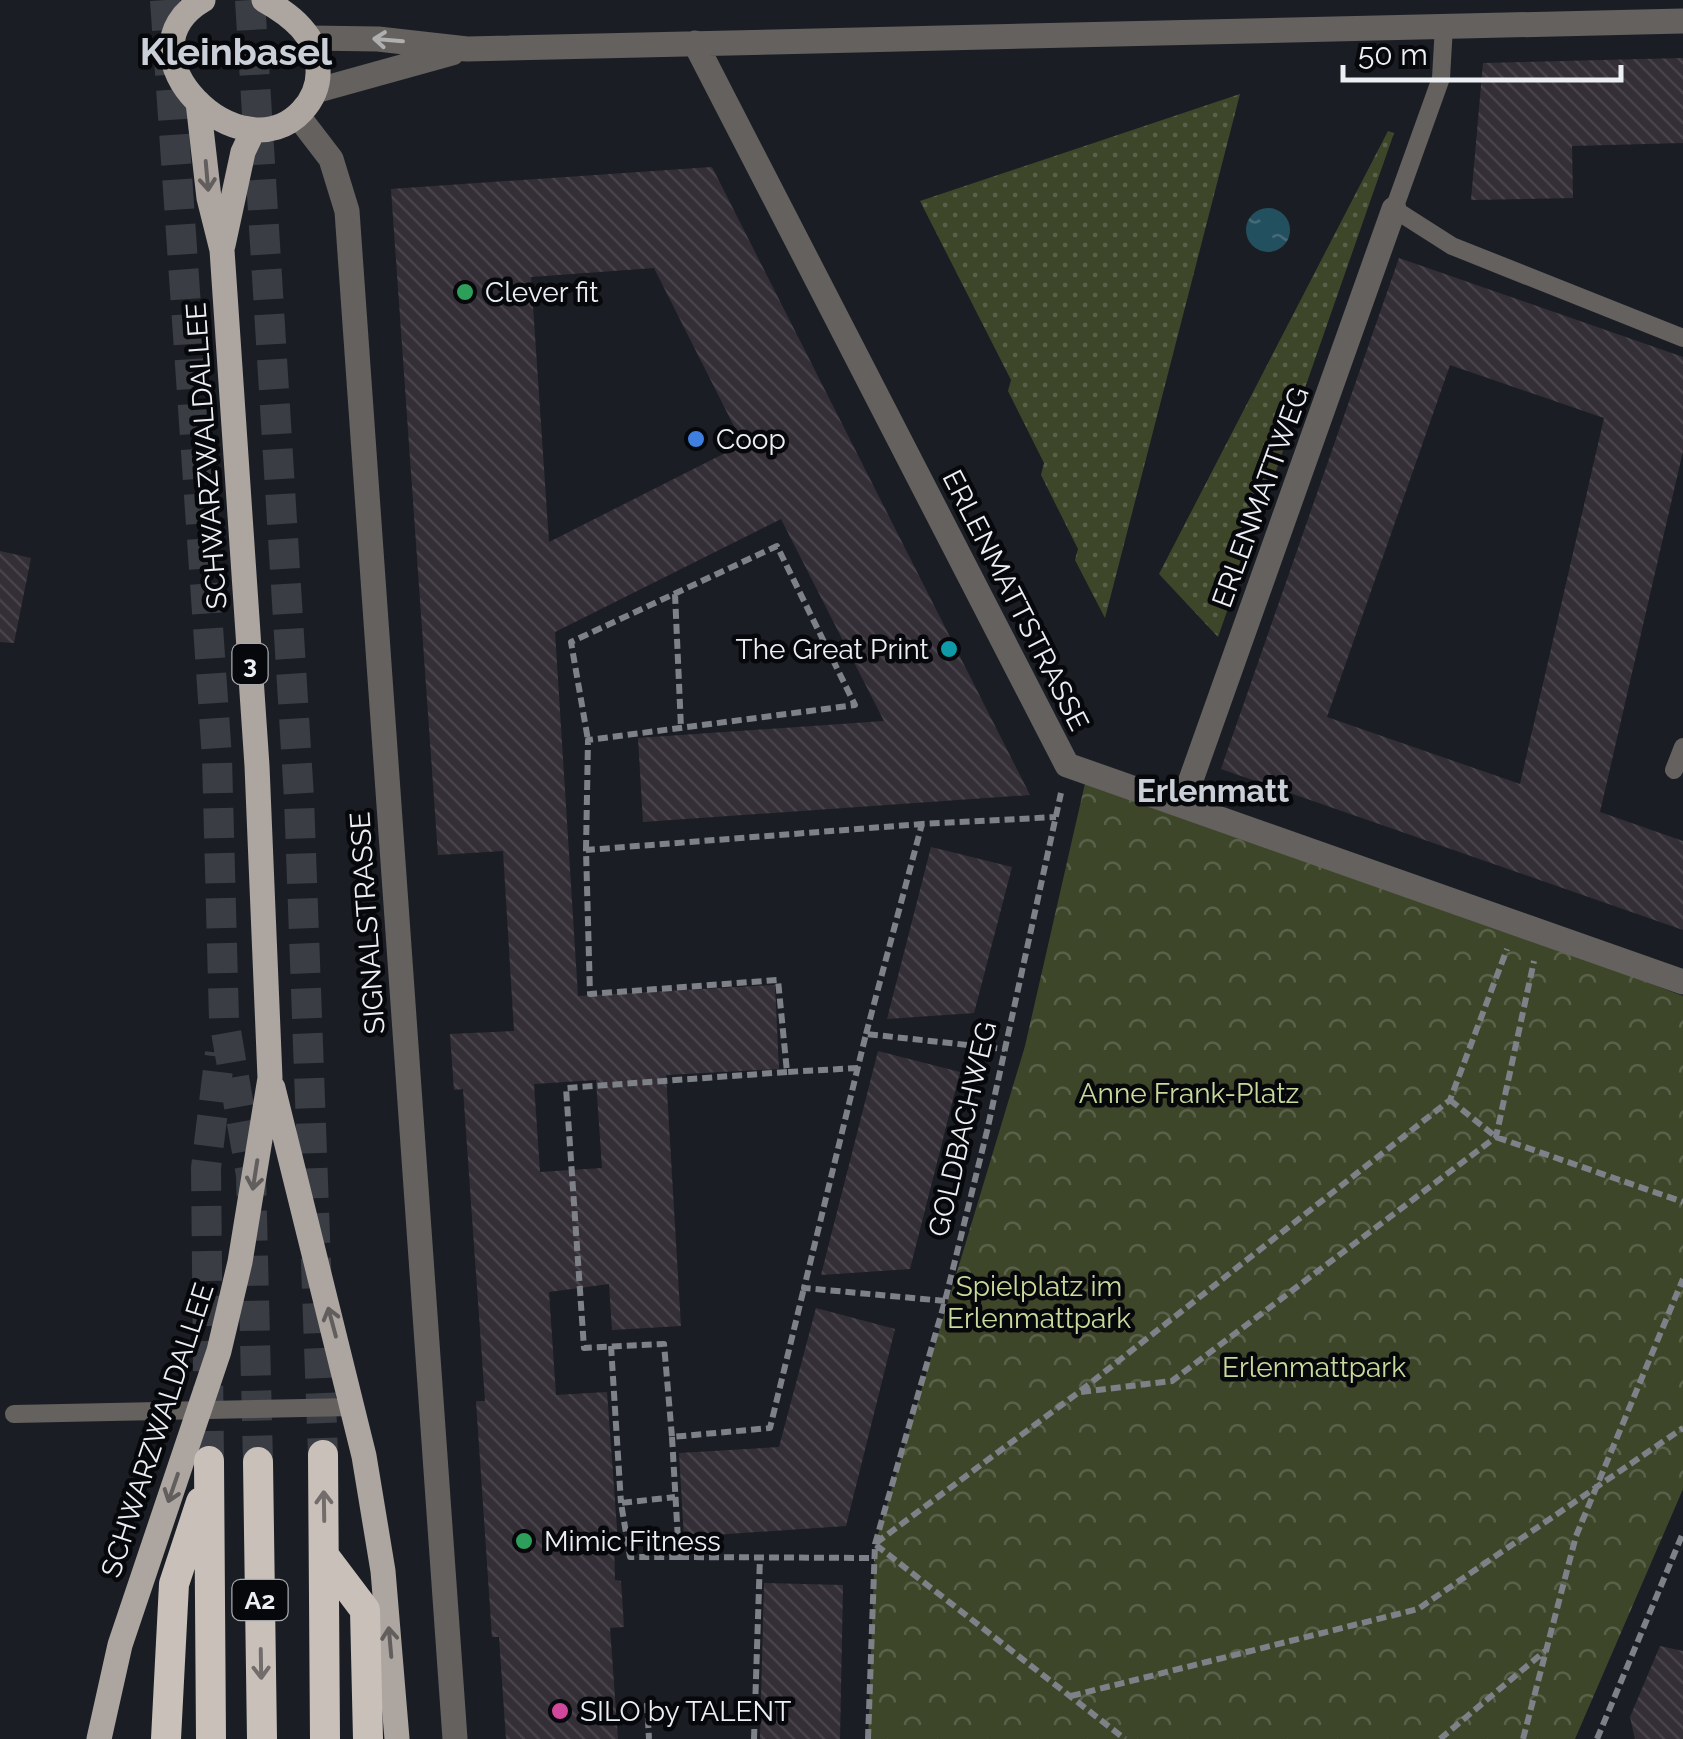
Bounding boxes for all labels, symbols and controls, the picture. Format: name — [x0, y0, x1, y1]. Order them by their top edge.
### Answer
scale bar — [1343, 20, 1620, 82]
district label: Kleinbasel — [140, 29, 333, 74]
one-way arrow — [373, 31, 405, 50]
text: 50 m — [1358, 37, 1428, 72]
one-way arrow — [198, 160, 217, 192]
place label: Clever fit — [485, 276, 599, 309]
marker: Clever fit — [454, 281, 476, 303]
street label: SCHWARZWALDALLEE — [179, 302, 234, 610]
street label: ERLENMATTWEG — [1205, 382, 1316, 612]
place label: Coop — [716, 423, 786, 456]
marker: Coop — [685, 428, 707, 450]
street label: ERLENMATTSTRASSE — [935, 464, 1096, 736]
place label: The Great Print — [736, 633, 930, 666]
marker: The Great Print — [938, 638, 960, 660]
road number: 3 — [232, 644, 268, 684]
district label: Erlenmatt — [1137, 772, 1289, 809]
street label: SIGNALSTRASSE — [343, 811, 392, 1035]
street label: GOLDBACHWEG — [922, 1018, 1003, 1240]
park label: Anne Frank-Platz — [1079, 1077, 1299, 1110]
one-way arrow — [245, 1158, 264, 1190]
park label: Spielplatz im Erlenmattpark — [947, 1270, 1131, 1335]
street label: SCHWARZWALDALLEE — [94, 1279, 221, 1581]
one-way arrow — [322, 1307, 341, 1338]
park label: Erlenmattpark — [1222, 1351, 1406, 1384]
one-way arrow — [162, 1472, 180, 1504]
one-way arrow — [314, 1491, 333, 1523]
place label: Mimic Fitness — [544, 1525, 721, 1558]
marker: Mimic Fitness — [513, 1530, 535, 1552]
road number: A2 — [232, 1580, 288, 1620]
one-way arrow — [380, 1626, 399, 1658]
one-way arrow — [252, 1648, 270, 1680]
place label: SILO by TALENT — [580, 1695, 791, 1728]
marker: SILO by TALENT — [549, 1700, 571, 1722]

